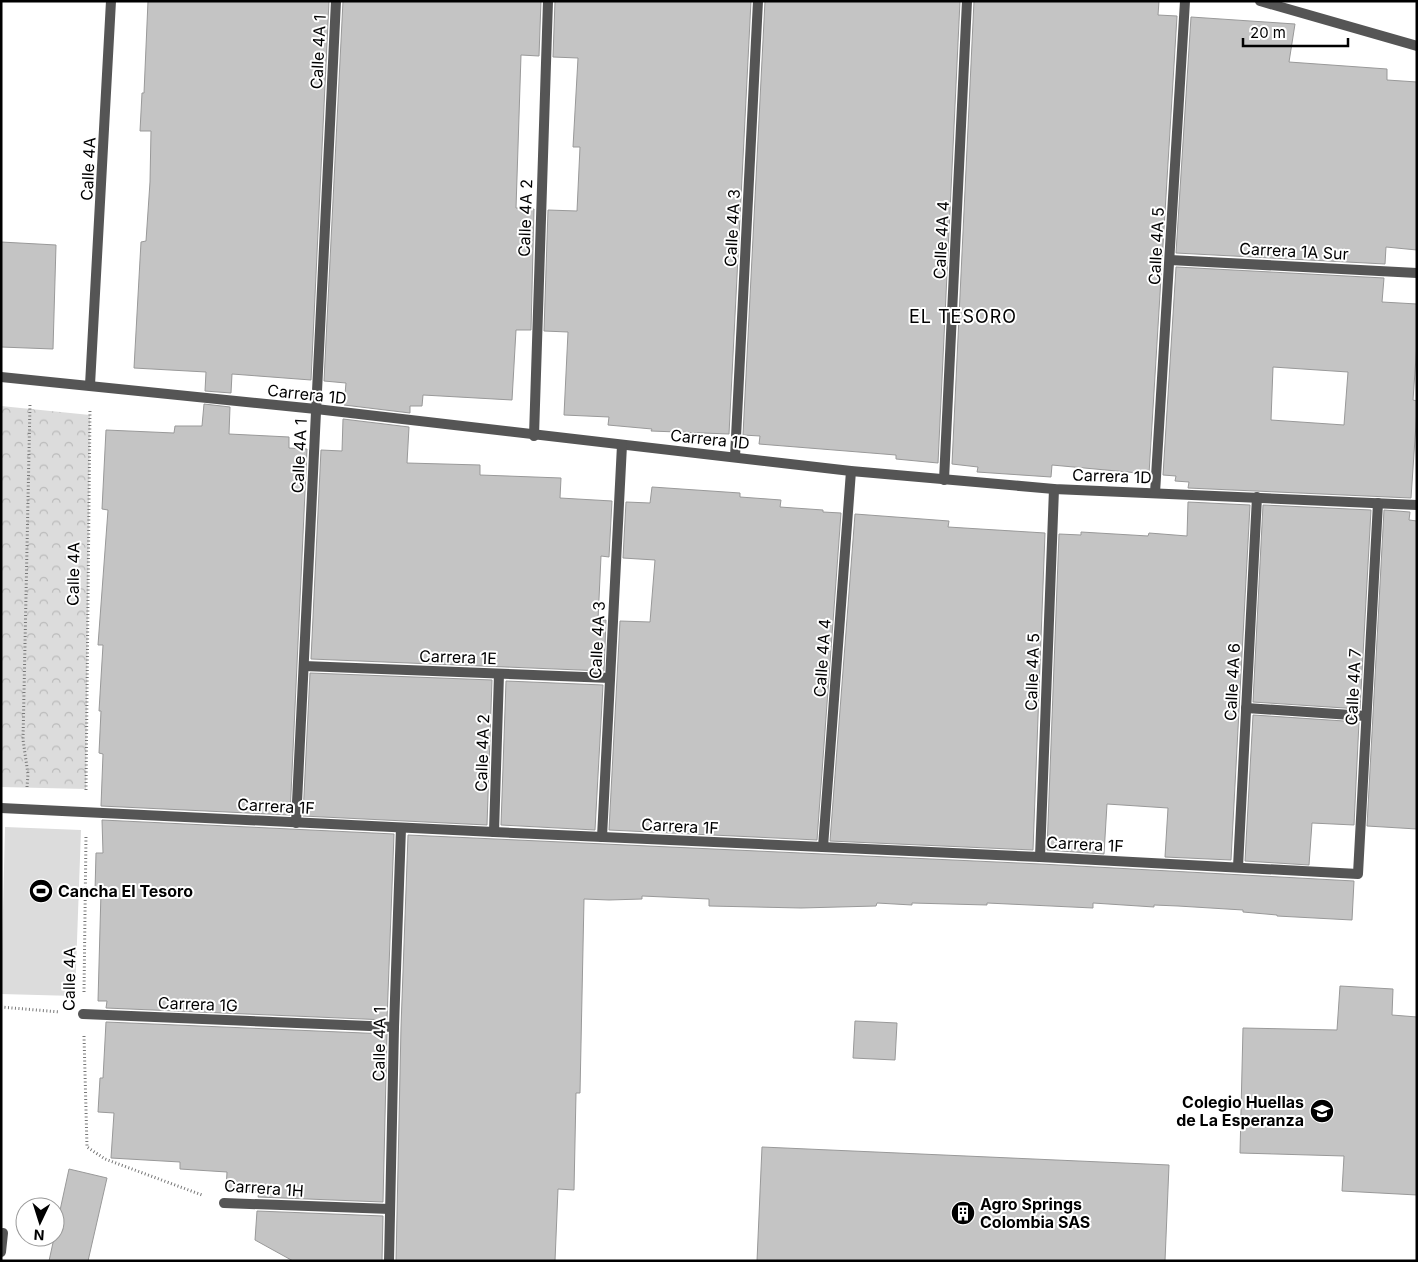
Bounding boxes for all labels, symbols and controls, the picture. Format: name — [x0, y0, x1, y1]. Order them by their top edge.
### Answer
street label: Calle 4A 1 — [306, 14, 330, 90]
scale bar — [1243, 15, 1348, 47]
text: 20 m — [1250, 23, 1286, 42]
street label: Calle 4A — [76, 137, 100, 201]
street label: Calle 4A 2 — [514, 179, 536, 257]
street label: Calle 4A 3 — [720, 189, 744, 267]
street label: Calle 4A 4 — [929, 200, 953, 280]
street label: Calle 4A 5 — [1144, 207, 1168, 285]
street label: Carrera 1A Sur — [1239, 238, 1349, 264]
district label: EL TESORO — [909, 306, 1017, 327]
street label: Carrera 1D — [266, 380, 348, 408]
street label: Calle 4A 1 — [287, 418, 311, 494]
street label: Carrera 1D — [669, 425, 751, 453]
street label: Carrera 1D — [1072, 465, 1152, 487]
street label: Calle 4A — [62, 542, 84, 606]
street label: Calle 4A 3 — [585, 601, 609, 679]
street label: Calle 4A 4 — [809, 618, 835, 698]
street label: Calle 4A 5 — [1021, 633, 1043, 711]
street label: Calle 4A 6 — [1220, 643, 1244, 721]
street label: Carrera 1E — [419, 646, 497, 668]
street label: Calle 4A 7 — [1341, 648, 1365, 726]
street label: Calle 4A 2 — [471, 714, 493, 792]
street label: Carrera 1F — [237, 794, 315, 818]
street label: Carrera 1F — [641, 814, 719, 838]
street label: Carrera 1F — [1046, 832, 1124, 856]
sports icon: Cancha El Tesoro — [28, 878, 54, 904]
place label: Cancha El Tesoro — [58, 881, 193, 901]
street label: Calle 4A — [58, 947, 80, 1011]
street label: Carrera 1G — [158, 993, 238, 1015]
street label: Calle 4A 1 — [368, 1007, 390, 1081]
place label: Colegio Huellas de La Esperanza — [1176, 1092, 1304, 1130]
school or university icon: Colegio Huellas de La Esperanza — [1309, 1098, 1335, 1124]
street label: Carrera 1H — [223, 1175, 305, 1201]
place label: Agro Springs Colombia SAS — [980, 1194, 1090, 1232]
north arrow — [15, 1197, 65, 1247]
building icon: Agro Springs Colombia SAS — [950, 1200, 976, 1226]
text: N — [33, 1227, 45, 1244]

